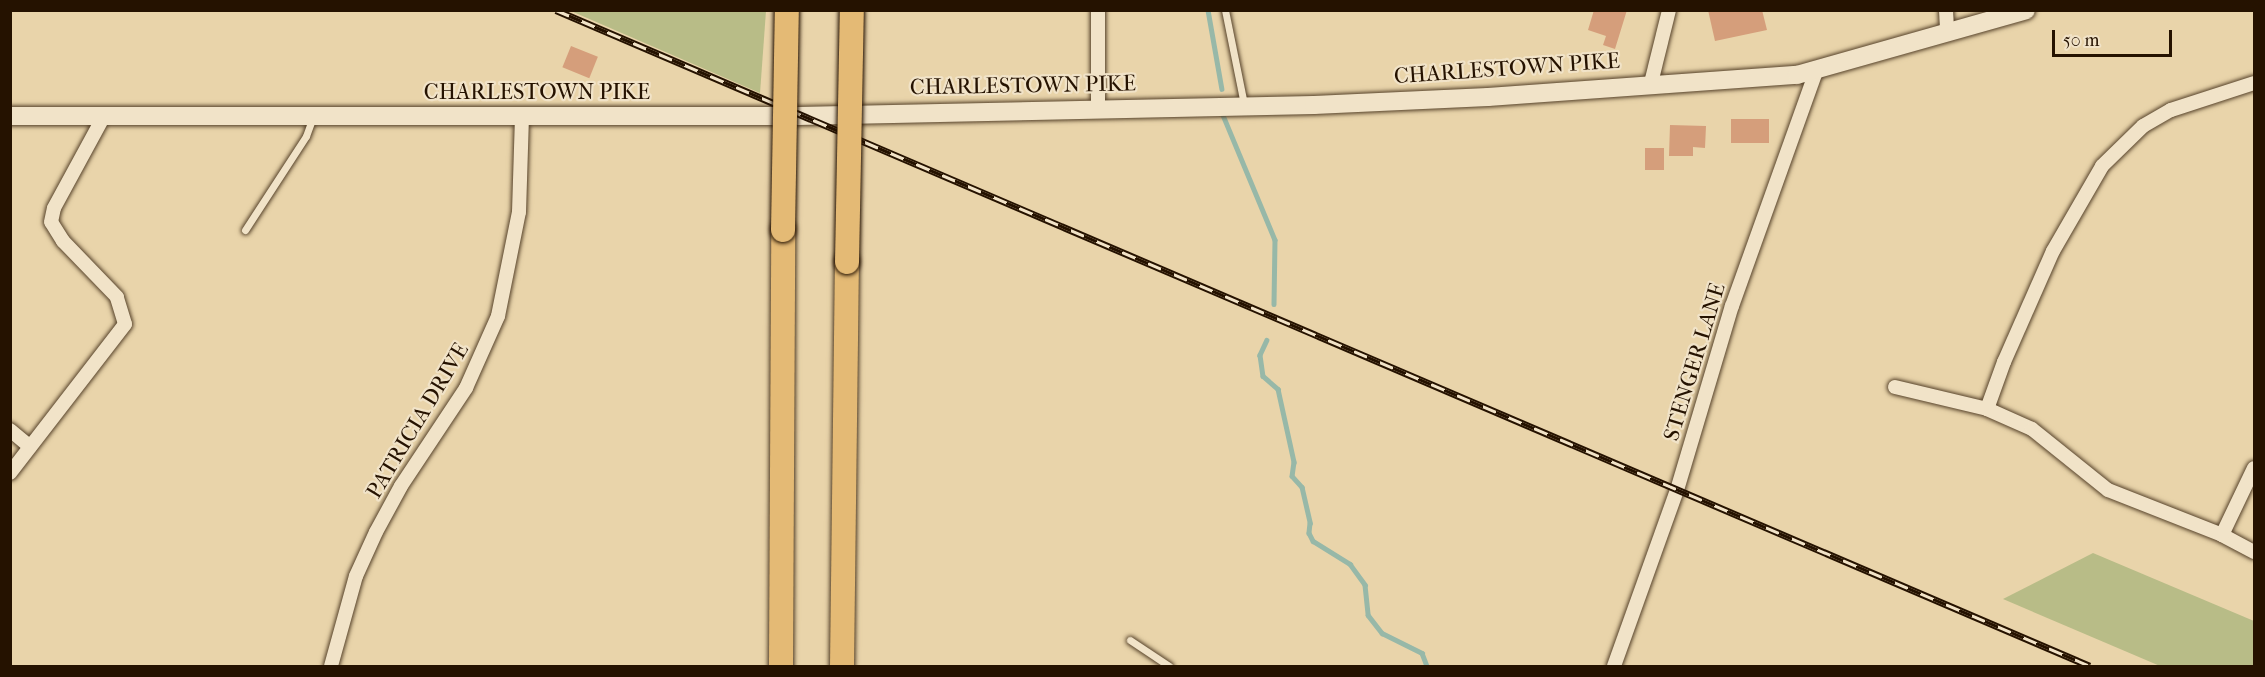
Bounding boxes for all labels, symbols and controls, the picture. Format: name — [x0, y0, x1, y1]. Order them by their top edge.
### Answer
scale bar — [2055, 18, 2175, 56]
text: 50 m — [2063, 30, 2099, 51]
street label: CHARLESTOWN PIKE — [1393, 48, 1621, 90]
street label: CHARLESTOWN PIKE — [910, 71, 1136, 101]
street label: CHARLESTOWN PIKE — [424, 80, 650, 106]
street label: STENGER LANE — [1658, 280, 1732, 444]
street label: PATRICIA DRIVE — [361, 339, 475, 503]

